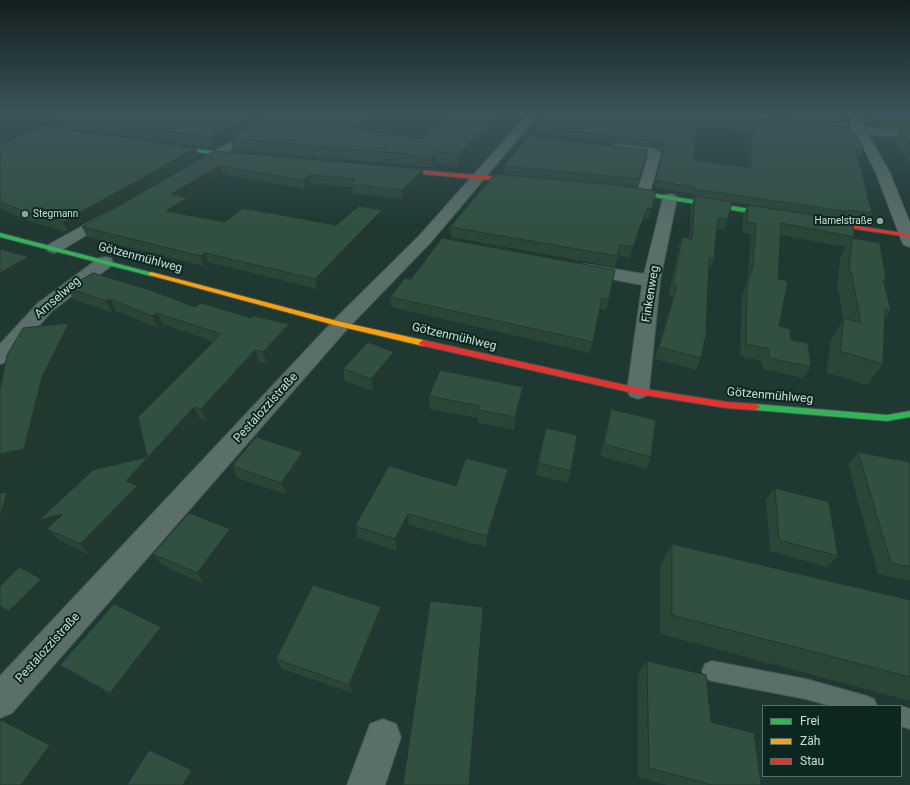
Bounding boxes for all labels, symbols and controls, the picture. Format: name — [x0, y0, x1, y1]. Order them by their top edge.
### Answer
place label: Stegmann — [33, 208, 78, 220]
marker: Stegmann — [20, 209, 30, 219]
place label: Hamelstraße — [815, 215, 872, 227]
marker: Hamelstraße — [875, 216, 885, 226]
street label: Götzenmühlweg — [96, 240, 184, 276]
street label: Finkenweg — [639, 265, 663, 323]
street label: Amselweg — [32, 274, 84, 322]
street label: Götzenmühlweg — [410, 320, 498, 354]
street label: Pestalozzistraße — [231, 370, 301, 446]
street label: Götzenmühlweg — [726, 385, 814, 407]
street label: Pestalozzistraße — [13, 610, 83, 686]
legend — [762, 705, 902, 777]
text: Frei — [800, 714, 820, 728]
text: Zäh — [800, 734, 820, 748]
text: Stau — [800, 754, 824, 768]

